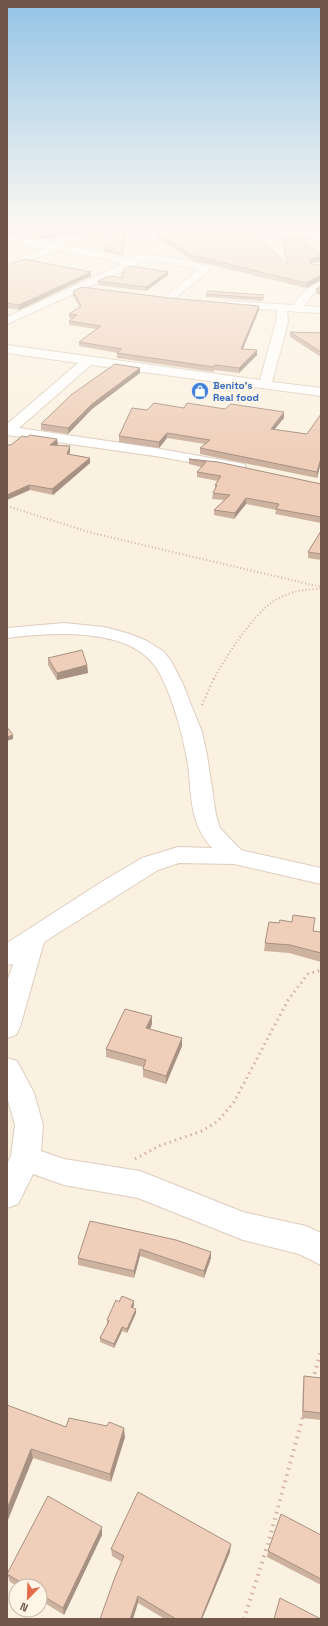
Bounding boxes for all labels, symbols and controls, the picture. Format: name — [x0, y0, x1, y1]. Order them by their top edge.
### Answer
place label: Benito's Real food — [213, 379, 259, 404]
shop icon: Benito's Real food — [190, 381, 210, 401]
north arrow — [8, 1578, 48, 1618]
text: N — [18, 1599, 30, 1615]

